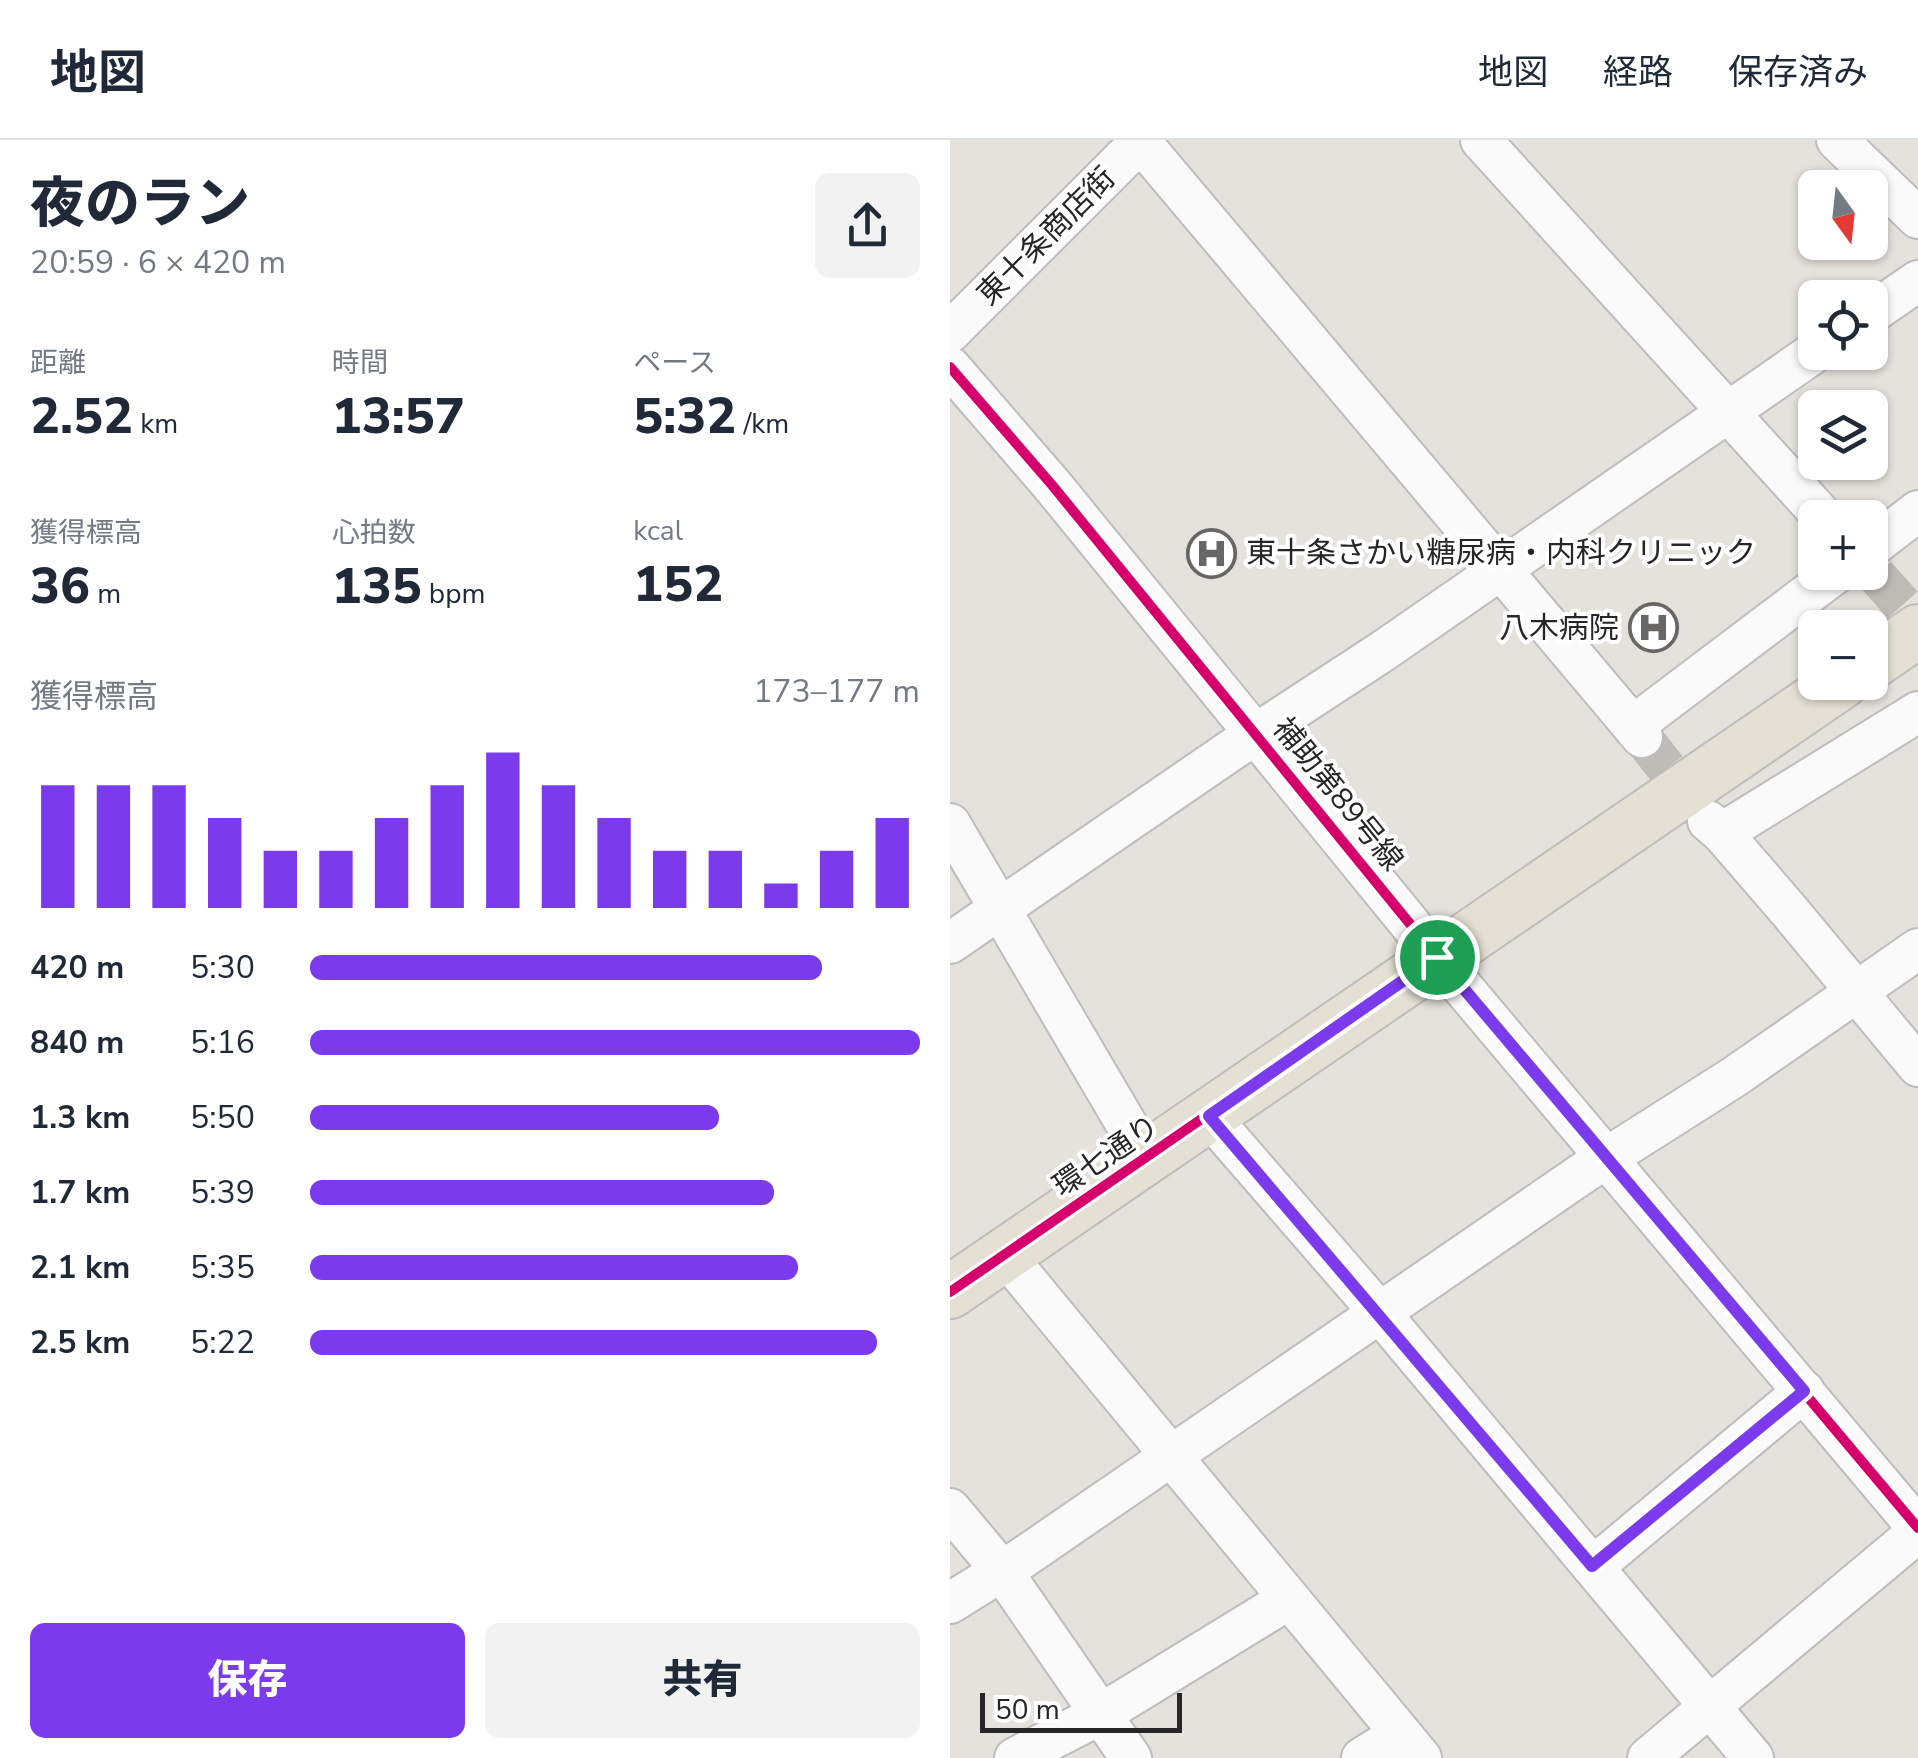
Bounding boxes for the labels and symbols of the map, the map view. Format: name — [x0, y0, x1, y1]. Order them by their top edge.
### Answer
street label: 東十条商店街 — [968, 158, 1124, 314]
north arrow — [1798, 170, 1888, 260]
hospital icon: 東十条さかい糖尿病・内科クリニック — [1185, 527, 1237, 579]
place label: 東十条さかい糖尿病・内科クリニック — [1246, 533, 1756, 574]
hospital icon: 八木病院 — [1628, 602, 1680, 654]
place label: 八木病院 — [1499, 608, 1619, 649]
street label: 補助第89号線 — [1263, 709, 1412, 879]
pin — [1395, 915, 1480, 1000]
street label: 環七通り — [1045, 1106, 1167, 1207]
scale bar — [980, 1688, 1182, 1732]

